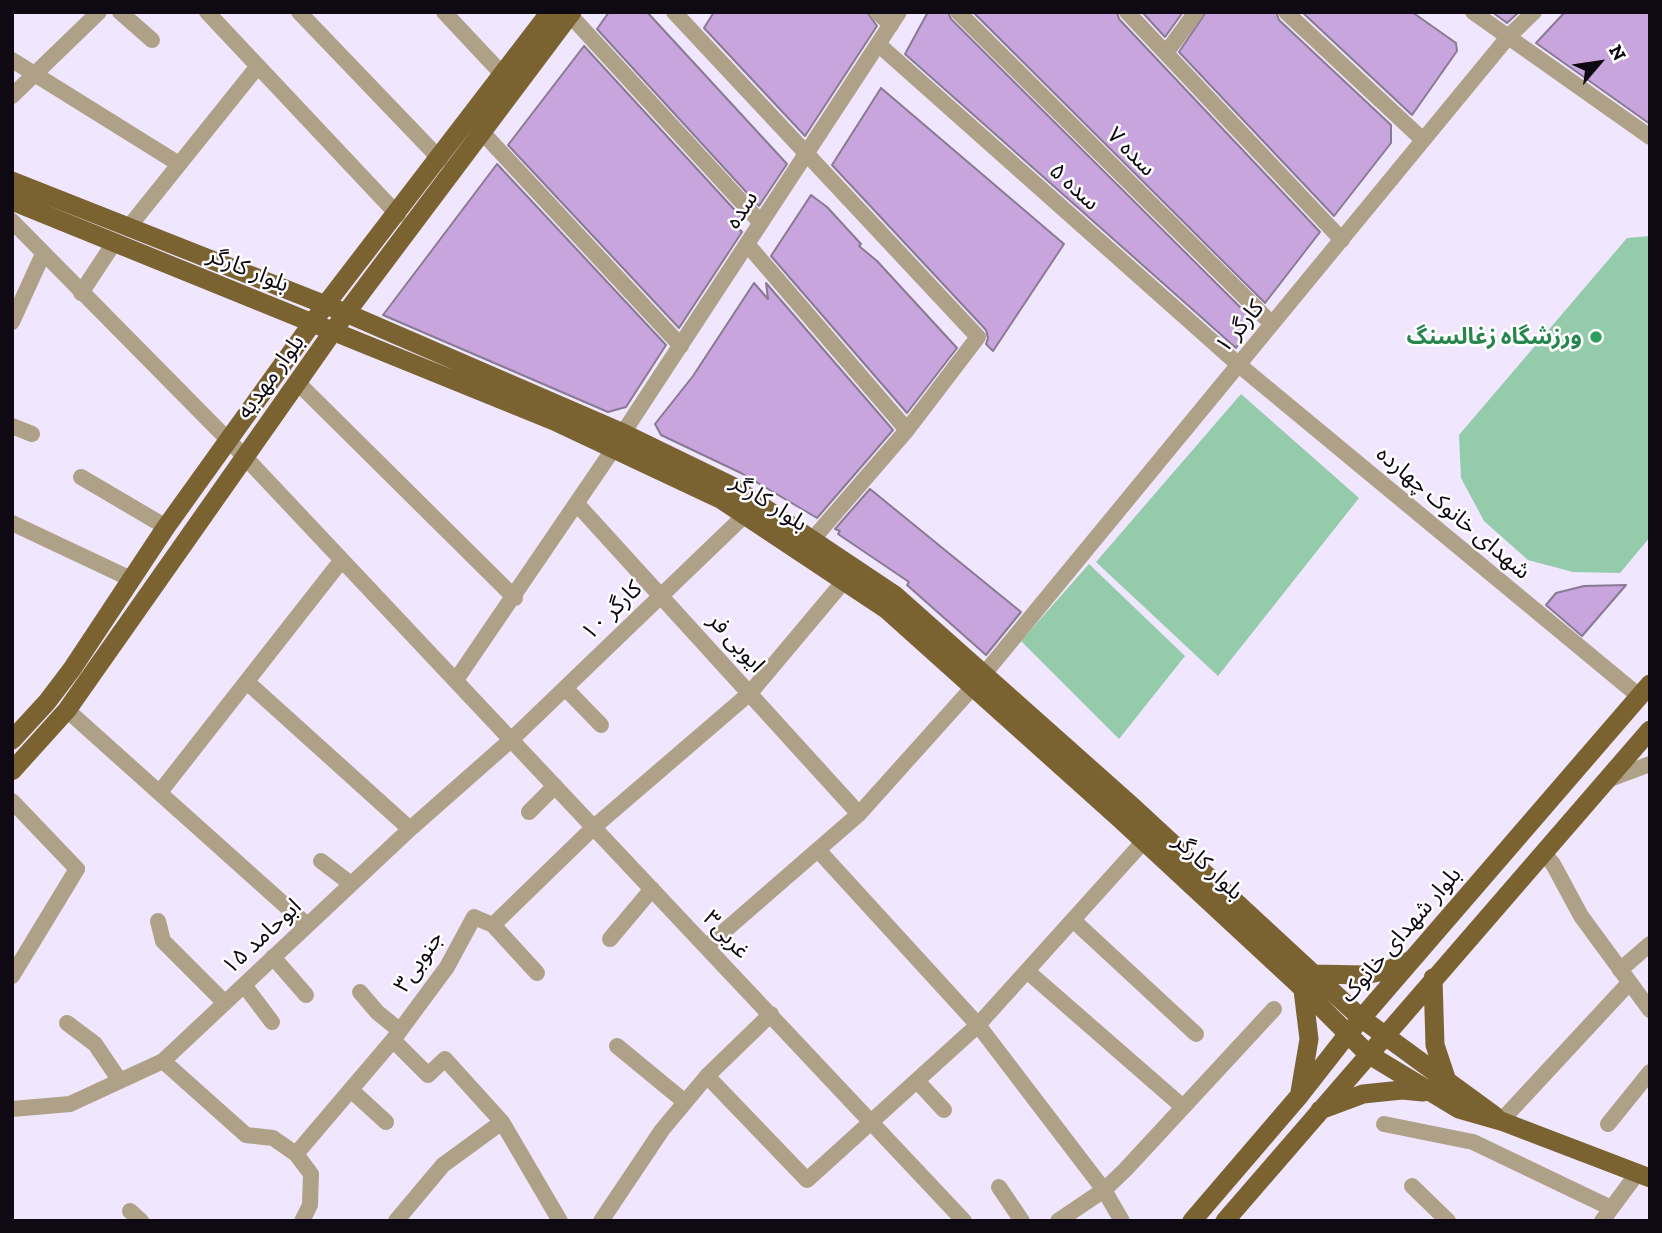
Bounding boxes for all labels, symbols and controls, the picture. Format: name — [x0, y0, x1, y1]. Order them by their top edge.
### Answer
north arrow — [1564, 28, 1634, 98]
text: N — [1604, 41, 1631, 64]
street label: سده ۷ — [1101, 122, 1161, 182]
street label: سده ۵ — [1043, 157, 1105, 217]
street label: سده — [720, 186, 764, 234]
street label: بلوار کارگر — [203, 241, 293, 299]
street label: کارگر ۱ — [1210, 295, 1270, 359]
place label: ورزشگاه زغالسنگ — [1406, 323, 1582, 351]
marker: ورزشگاه زغالسنگ — [1588, 329, 1604, 345]
street label: بلوار مهدیه — [231, 330, 311, 424]
street label: شهدای خانوک چهارده — [1370, 440, 1536, 586]
street label: بلوار کارگر — [726, 468, 812, 538]
street label: کارگر ۱۰ — [576, 575, 648, 647]
street label: ایوبی فر — [702, 607, 770, 679]
street label: بلوار کارگر — [1167, 828, 1249, 906]
street label: بلوار شهدای خانوک — [1335, 862, 1467, 1008]
street label: ابوحامد ۱۵ — [217, 893, 307, 981]
street label: غربی۳ — [697, 905, 755, 965]
street label: جنوبی۳ — [388, 926, 450, 998]

